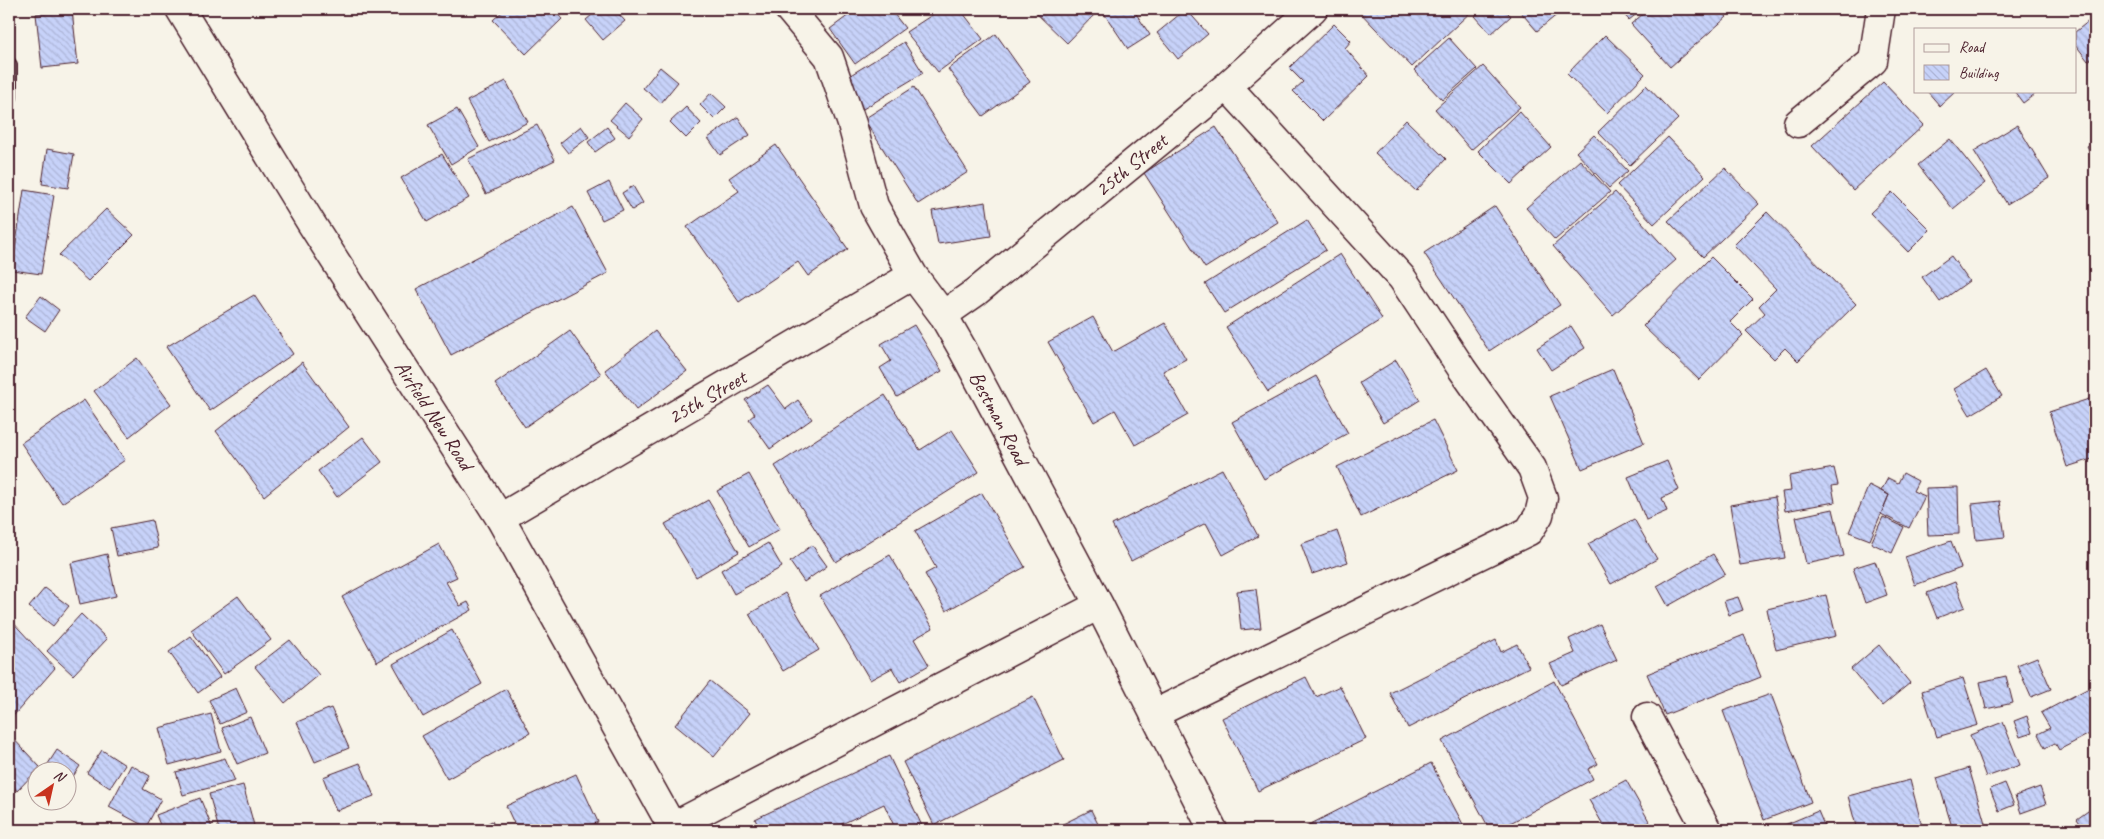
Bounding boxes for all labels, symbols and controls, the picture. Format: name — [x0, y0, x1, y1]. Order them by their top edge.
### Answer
legend — [1914, 28, 2076, 92]
text: Road — [1959, 38, 1986, 57]
text: Building — [1959, 64, 1999, 83]
street label: 25th Street — [1089, 127, 1174, 202]
street label: Airfield New Road — [389, 355, 481, 478]
street label: 25th Street — [663, 363, 752, 430]
street label: Bestman Road — [963, 367, 1036, 473]
north arrow — [28, 762, 78, 812]
text: N — [51, 766, 69, 786]

